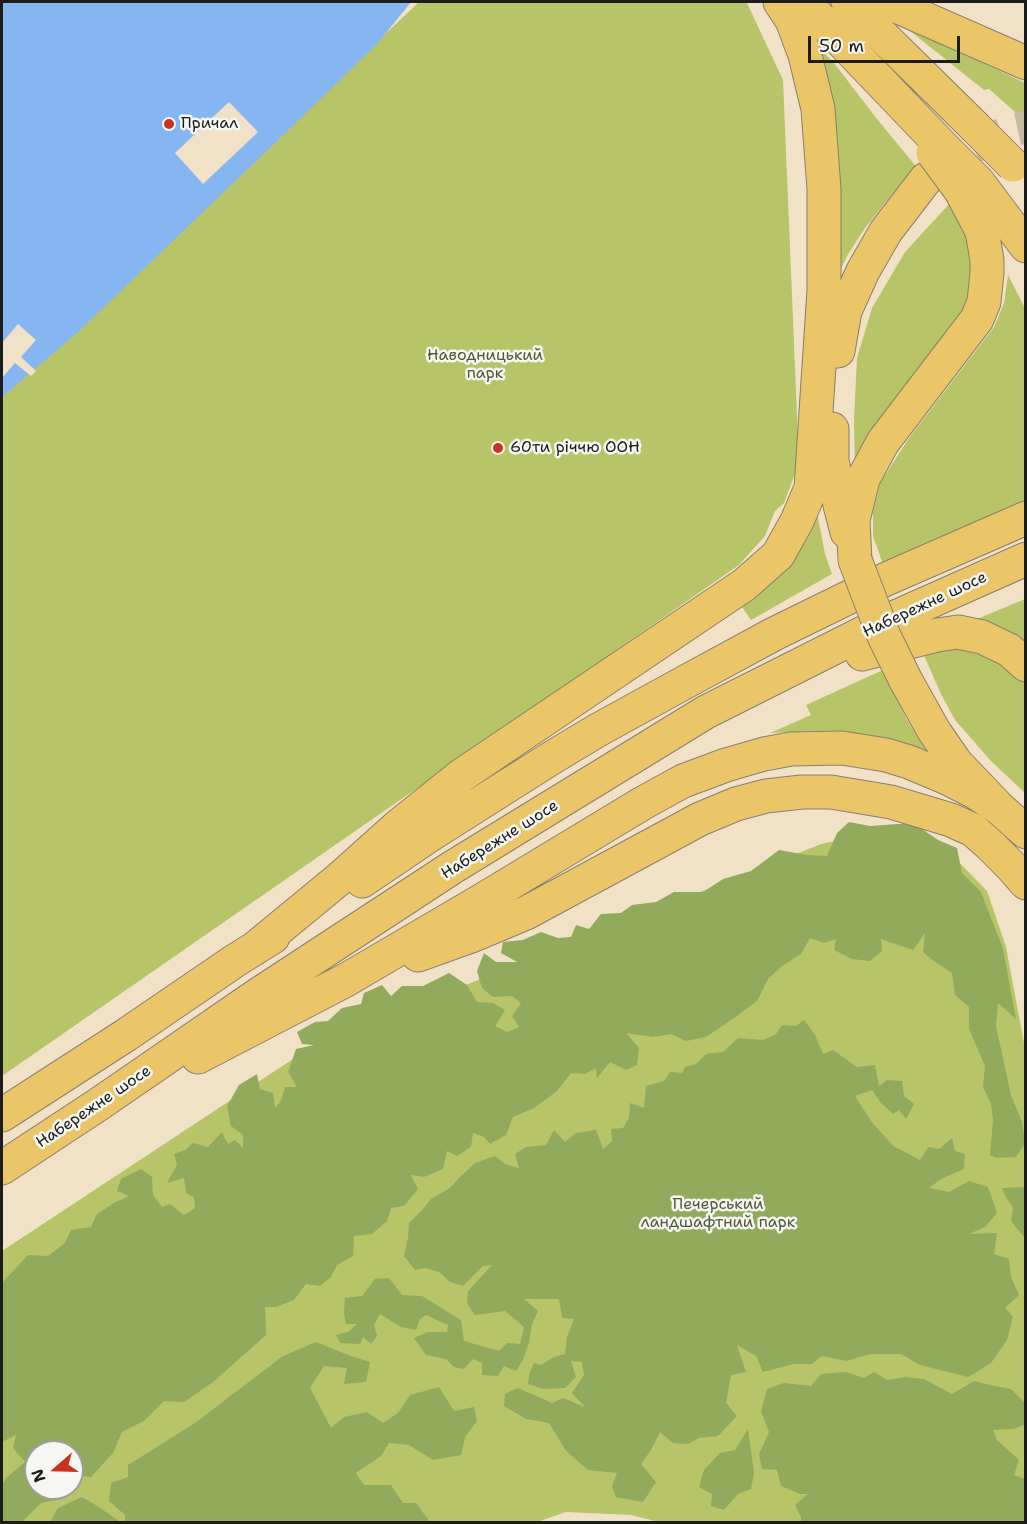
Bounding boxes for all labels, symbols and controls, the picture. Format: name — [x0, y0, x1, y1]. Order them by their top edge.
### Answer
scale bar — [811, 24, 962, 62]
text: 50 m — [819, 34, 864, 58]
place label: Причал — [181, 114, 238, 134]
marker: Причал — [162, 117, 176, 131]
park label: Наводницький парк — [427, 346, 543, 384]
place label: 60ти річчю ООН — [510, 438, 640, 458]
marker: 60ти річчю ООН — [491, 441, 505, 455]
street label: Набережне шосе — [860, 568, 990, 642]
street label: Набережне шосе — [438, 796, 562, 884]
street label: Набережне шосе — [33, 1061, 155, 1153]
park label: Печерський ландшафтний парк — [641, 1195, 795, 1233]
north arrow — [24, 1440, 84, 1500]
text: N — [26, 1466, 51, 1485]

